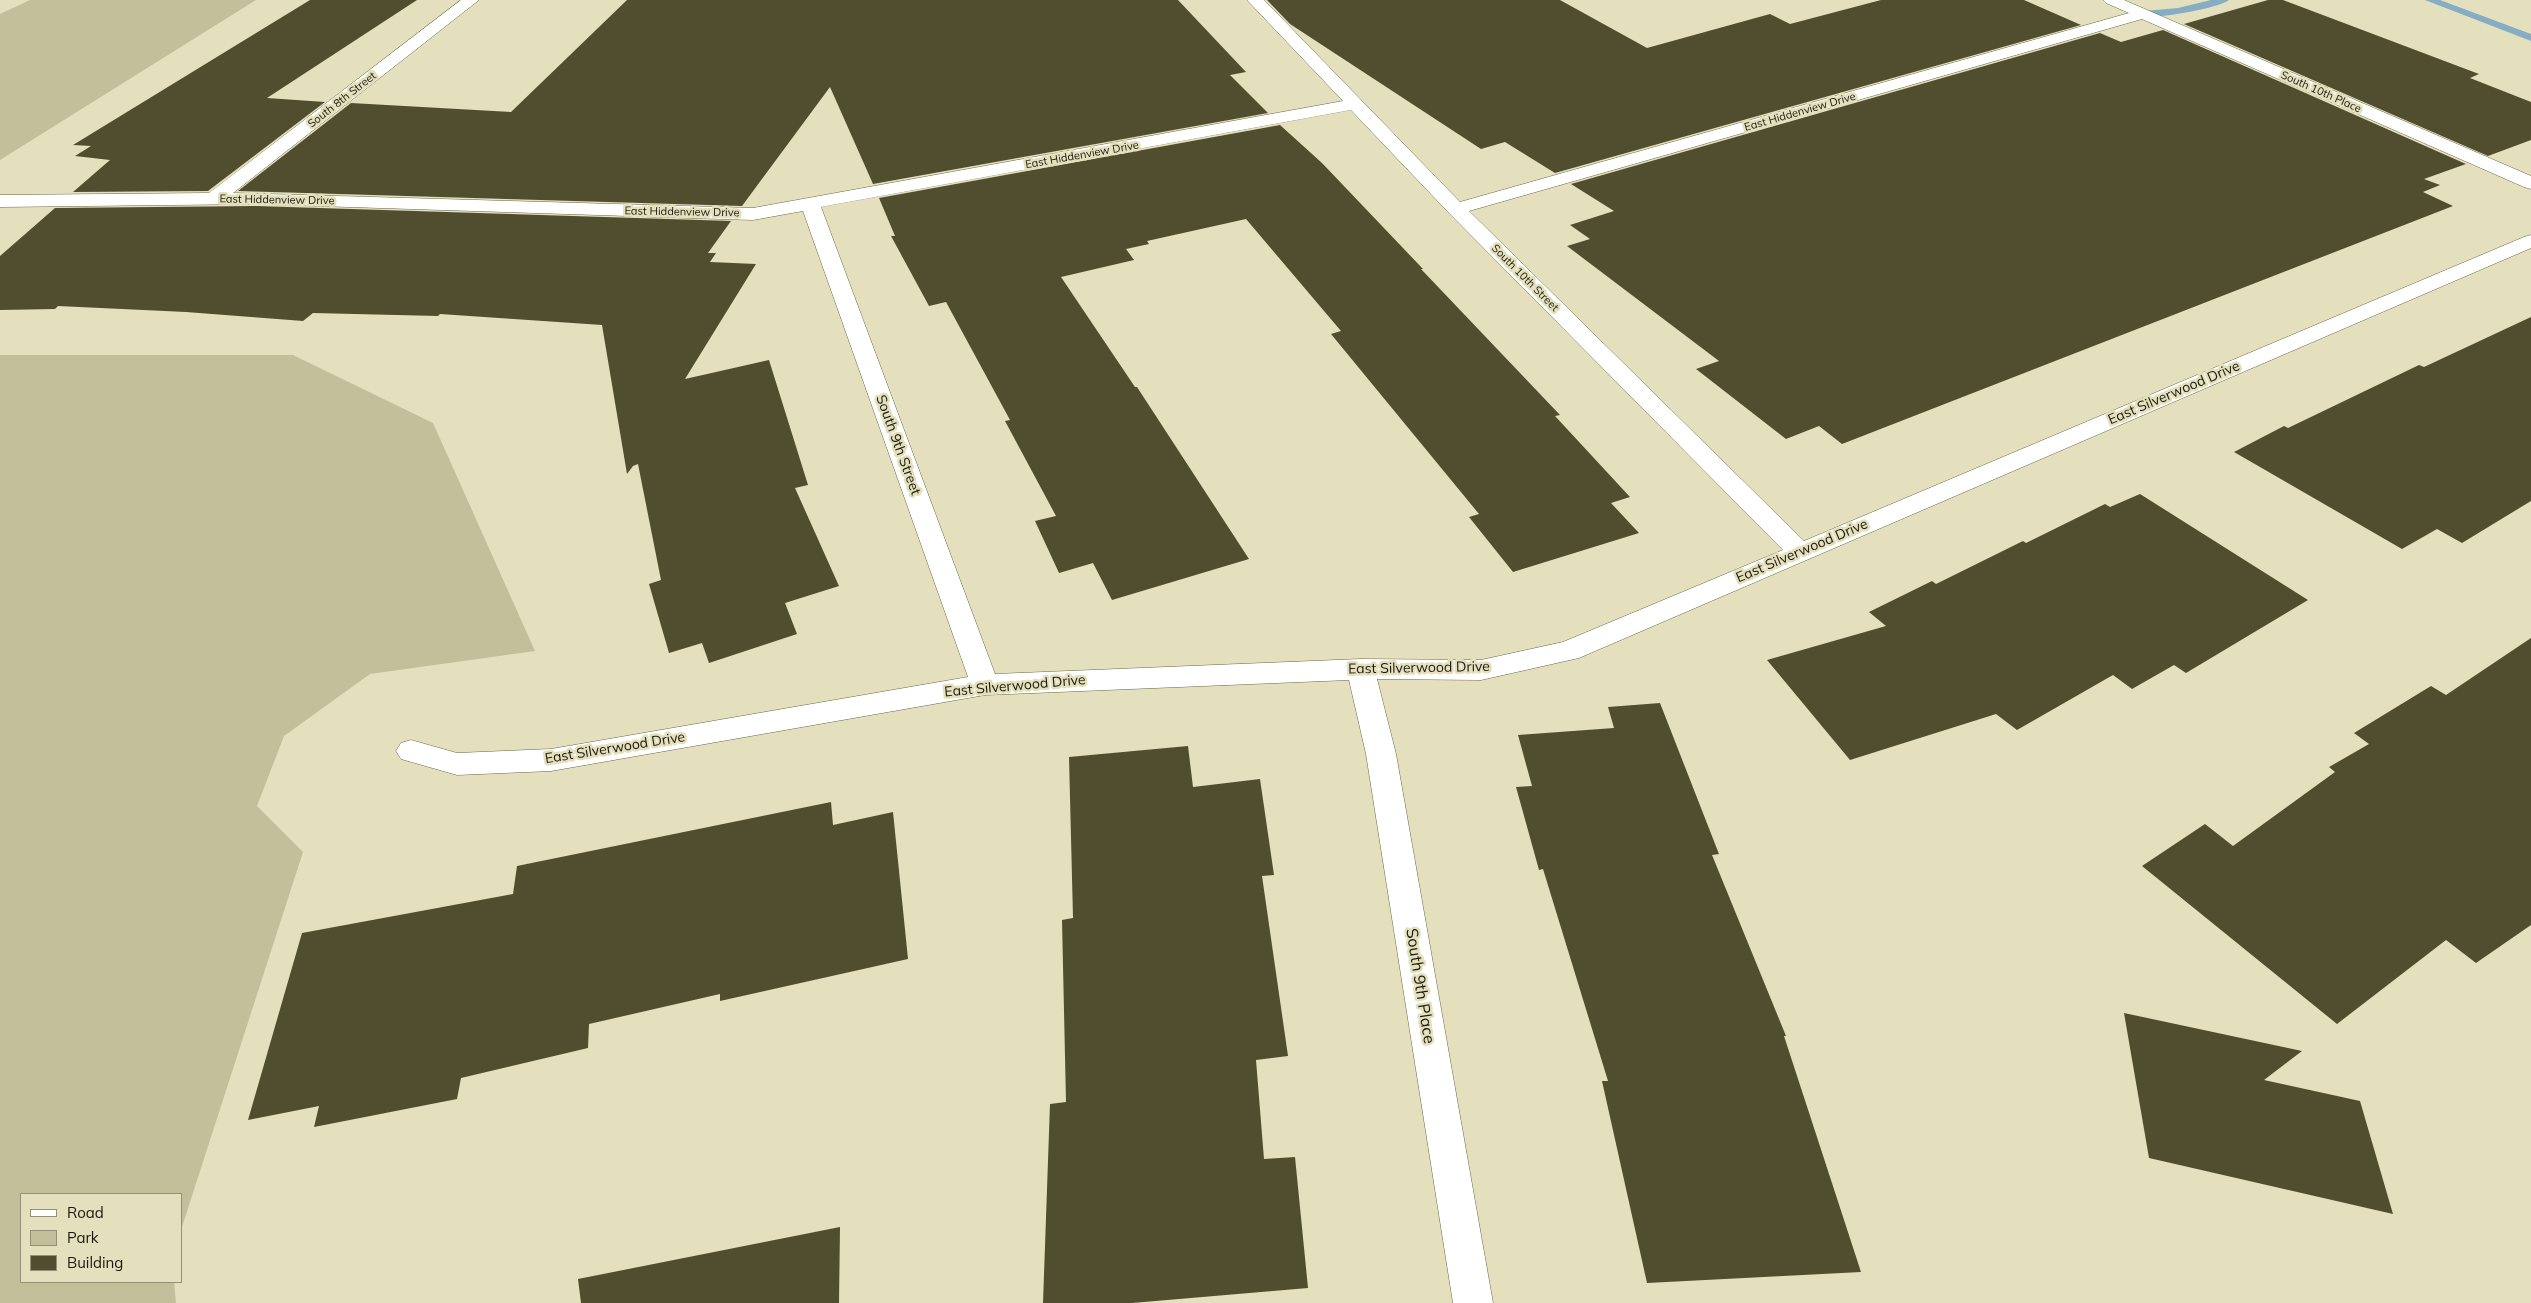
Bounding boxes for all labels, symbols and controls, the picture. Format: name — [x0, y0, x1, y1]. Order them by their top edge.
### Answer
street label: South 10th Place — [2279, 68, 2363, 116]
street label: South 8th Street — [305, 69, 379, 131]
street label: East Hiddenview Drive — [1743, 90, 1857, 134]
street label: East Hiddenview Drive — [1024, 139, 1140, 171]
street label: East Hiddenview Drive — [219, 192, 335, 208]
street label: East Hiddenview Drive — [624, 204, 740, 220]
street label: South 10th Street — [1489, 242, 1561, 314]
street label: East Silverwood Drive — [2105, 358, 2243, 428]
street label: South 9th Street — [872, 393, 924, 497]
street label: East Silverwood Drive — [1733, 516, 1871, 586]
street label: East Silverwood Drive — [1348, 658, 1490, 678]
street label: East Silverwood Drive — [944, 671, 1086, 701]
street label: East Silverwood Drive — [544, 729, 686, 767]
street label: South 9th Place — [1401, 927, 1439, 1045]
legend — [20, 1193, 182, 1283]
text: Road — [67, 1203, 104, 1222]
text: Park — [67, 1228, 99, 1247]
text: Building — [67, 1253, 123, 1272]

